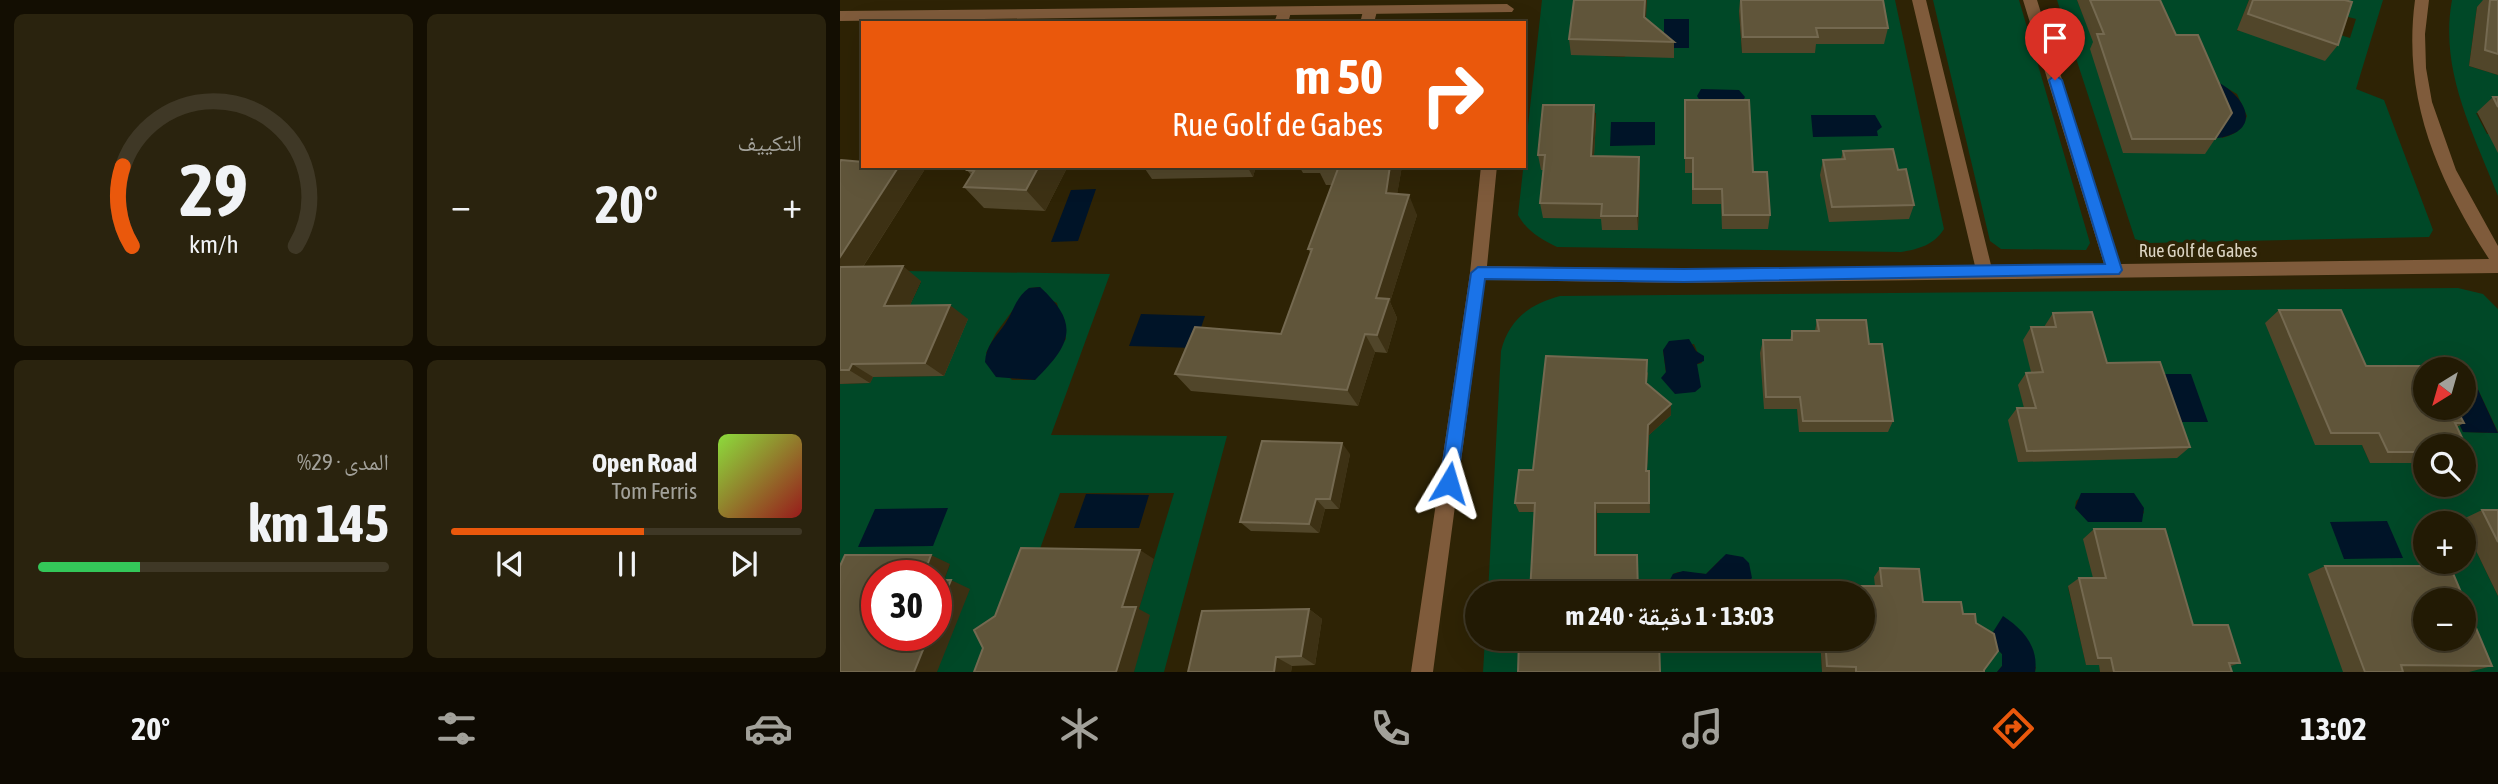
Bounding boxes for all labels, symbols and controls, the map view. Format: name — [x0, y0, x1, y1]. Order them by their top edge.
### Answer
pin — [2025, 8, 2085, 80]
icon: arrive — [2036, 19, 2074, 57]
text: 50 m — [1295, 48, 1383, 104]
icon: right — [1407, 49, 1498, 140]
text: Rue Golf de Gabes — [1172, 106, 1383, 143]
text: التكييف — [737, 130, 802, 156]
text: 29 — [179, 148, 248, 231]
text: 20° — [595, 174, 658, 234]
text: − — [451, 183, 471, 226]
text: + — [782, 183, 802, 226]
text: km/h — [189, 230, 238, 258]
street label: Rue Golf de Gabes — [2139, 240, 2257, 261]
north arrow — [2413, 357, 2476, 420]
map controls — [2413, 357, 2476, 651]
button: search — [2413, 434, 2476, 497]
position arrow — [1412, 446, 1486, 520]
text: Open Road — [592, 448, 697, 478]
text: المدى · 29% — [297, 449, 389, 475]
text: Tom Ferris — [612, 478, 697, 504]
text: 145 km — [248, 493, 389, 553]
button: + — [2413, 511, 2476, 574]
icon: previous — [491, 545, 529, 583]
icon: pause — [608, 545, 646, 583]
icon: next — [725, 545, 763, 583]
speed limit sign: 30 — [861, 560, 952, 651]
button: − — [2413, 588, 2476, 651]
text: 13:03 · 1 دقيقة · 240 m — [1566, 601, 1774, 631]
icon: filters — [432, 704, 481, 753]
icon: car — [744, 704, 793, 753]
icon: climate — [1055, 704, 1104, 753]
icon: phone — [1366, 704, 1415, 753]
icon: music — [1678, 704, 1727, 753]
icon: directions — [1989, 704, 2038, 753]
text: 20° — [131, 710, 170, 747]
text: 13:02 — [2300, 710, 2367, 747]

